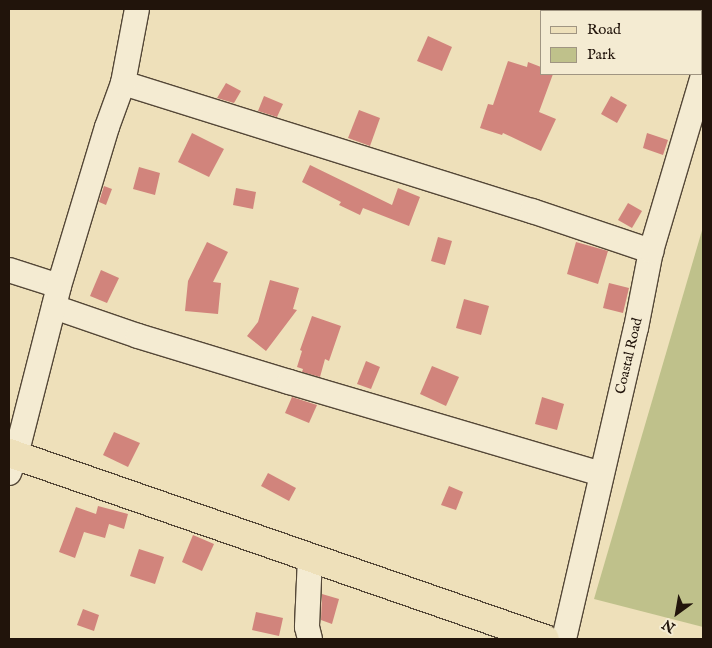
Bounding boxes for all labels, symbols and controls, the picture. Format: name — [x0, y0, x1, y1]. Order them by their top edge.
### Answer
legend — [540, 10, 702, 75]
text: Road — [587, 20, 621, 39]
text: Park — [587, 45, 616, 64]
street label: Coastal Road — [612, 316, 646, 396]
north arrow — [652, 588, 702, 638]
text: N — [659, 615, 679, 637]

